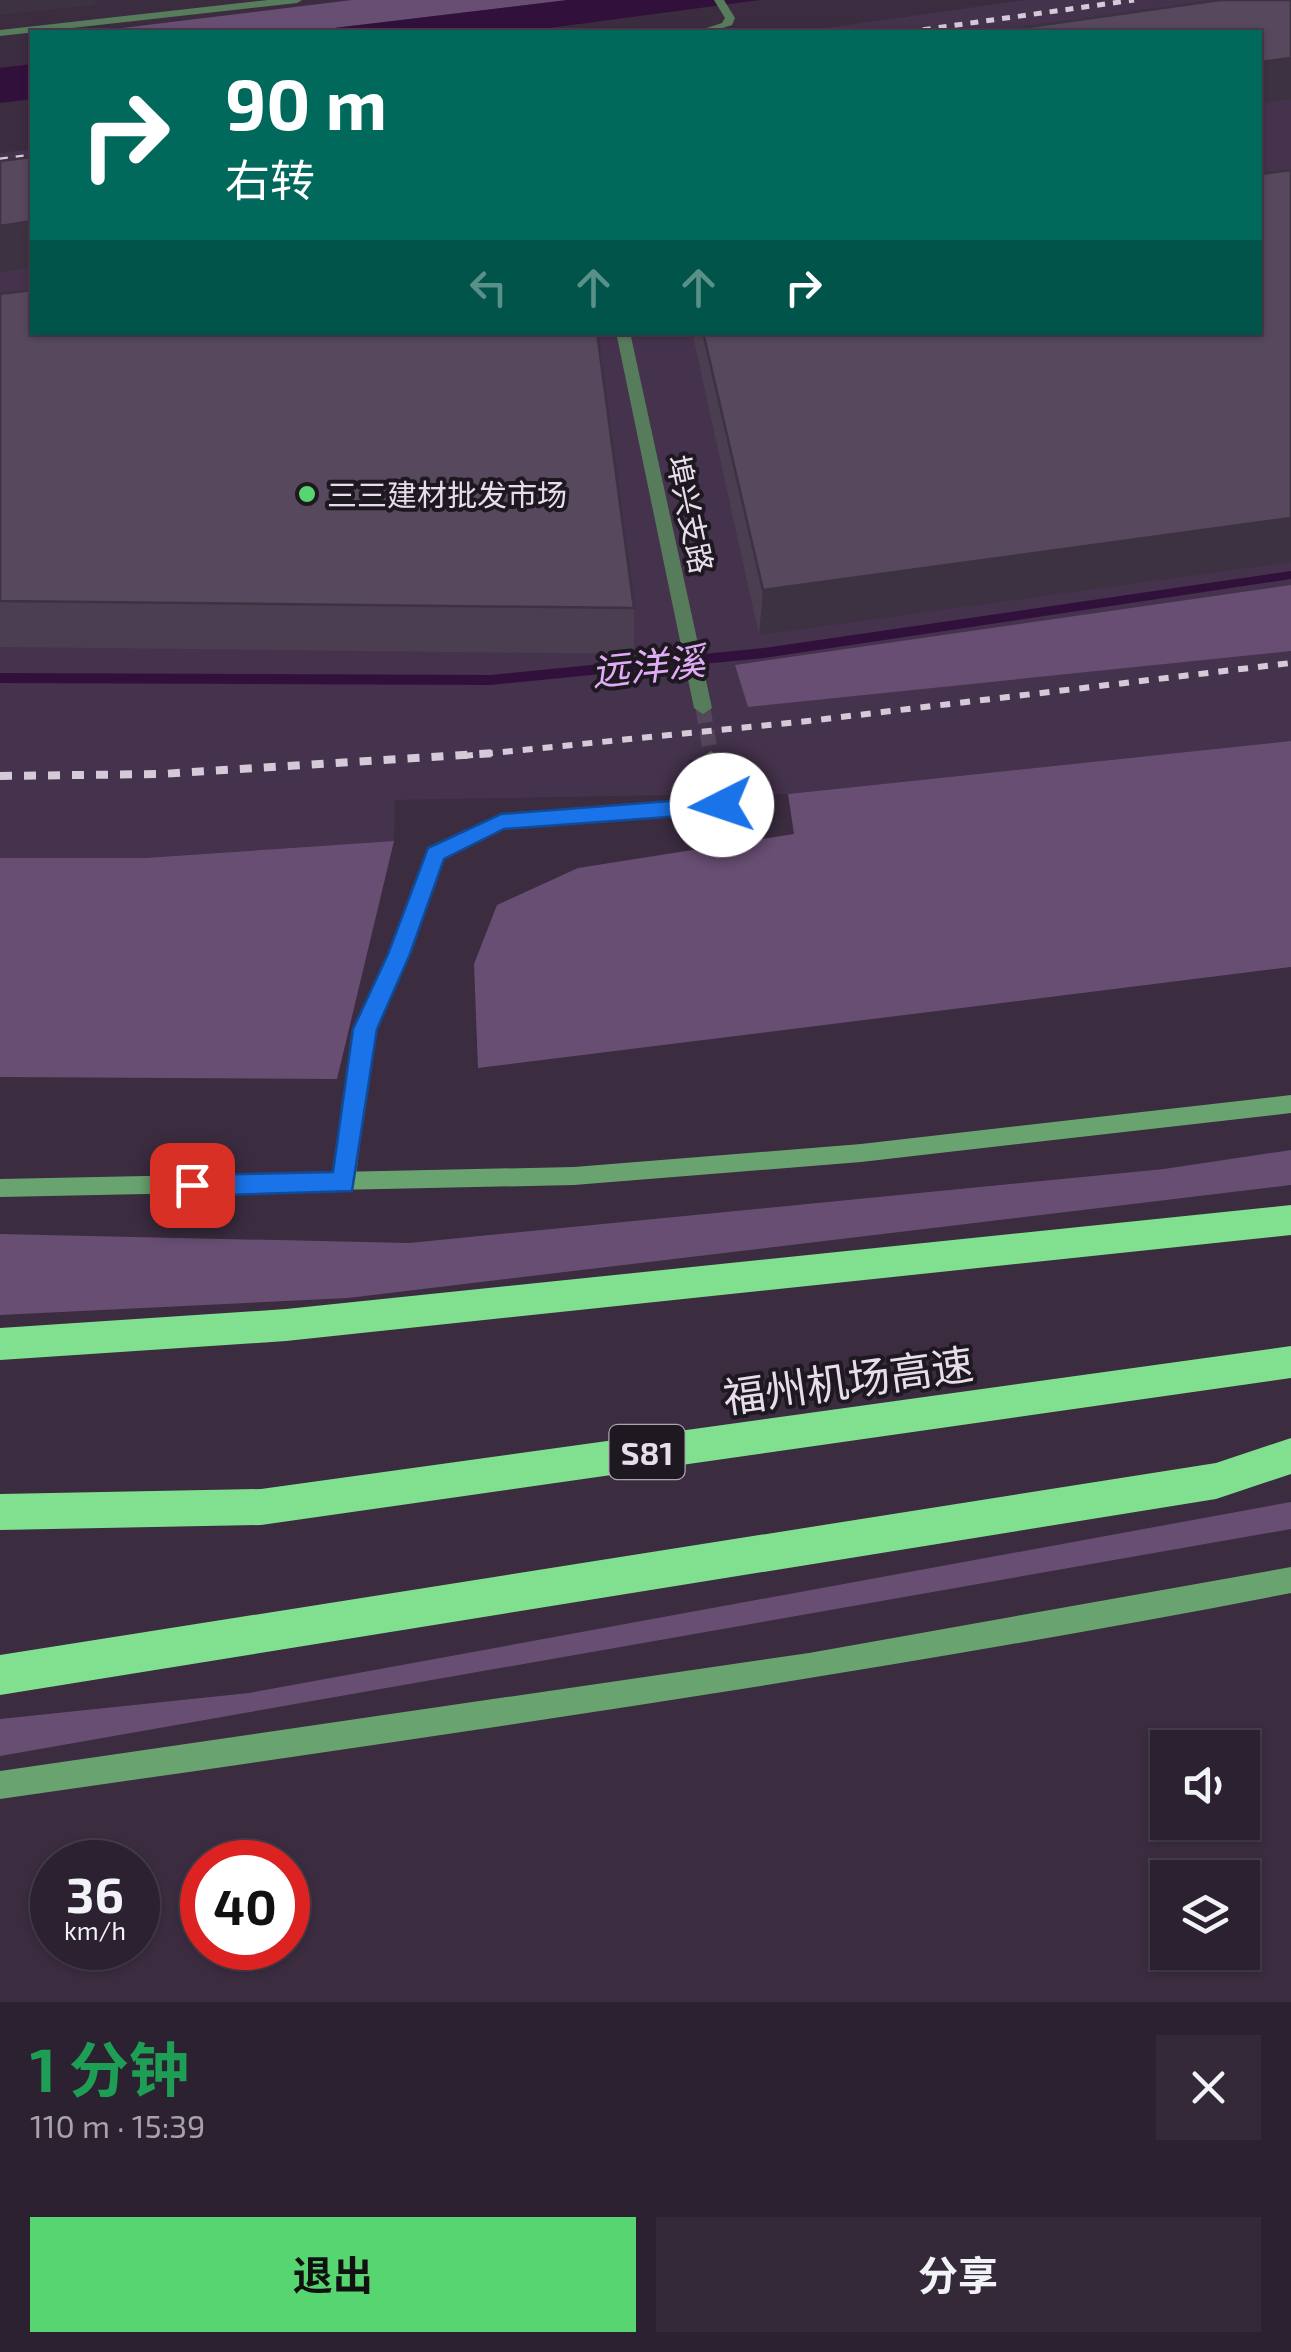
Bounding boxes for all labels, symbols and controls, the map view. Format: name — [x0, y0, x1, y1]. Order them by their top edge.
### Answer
text: 90 m — [225, 60, 387, 144]
icon: right — [60, 70, 190, 200]
text: 右转 — [225, 152, 315, 206]
icon: left — [461, 260, 516, 315]
icon: ahead — [566, 260, 621, 315]
icon: ahead — [671, 260, 726, 315]
icon: right — [776, 260, 831, 315]
street label: 埠兴支路 — [661, 452, 721, 576]
place label: 三三建材批发市场 — [327, 476, 567, 512]
marker: 三三建材批发市场 — [296, 483, 318, 505]
water label: 远洋溪 — [589, 636, 711, 694]
position arrow — [670, 753, 774, 857]
pin — [150, 1143, 235, 1228]
icon: arrive — [165, 1158, 220, 1213]
street label: 福州机场高速 — [720, 1337, 976, 1421]
road number: S81 — [610, 1425, 684, 1479]
map controls — [1150, 1730, 1260, 1970]
button: sound — [1150, 1730, 1260, 1840]
speed limit sign: 40 — [180, 1840, 310, 1970]
button: layers — [1150, 1860, 1260, 1970]
text: 36 — [66, 1863, 124, 1923]
text: km/h — [64, 1915, 126, 1945]
text: 1 分钟 — [30, 2032, 189, 2104]
button: close — [1156, 2035, 1261, 2140]
text: 110 m · 15:39 — [30, 2106, 205, 2144]
button: 退出 — [30, 2217, 636, 2332]
button: 分享 — [656, 2217, 1261, 2332]

